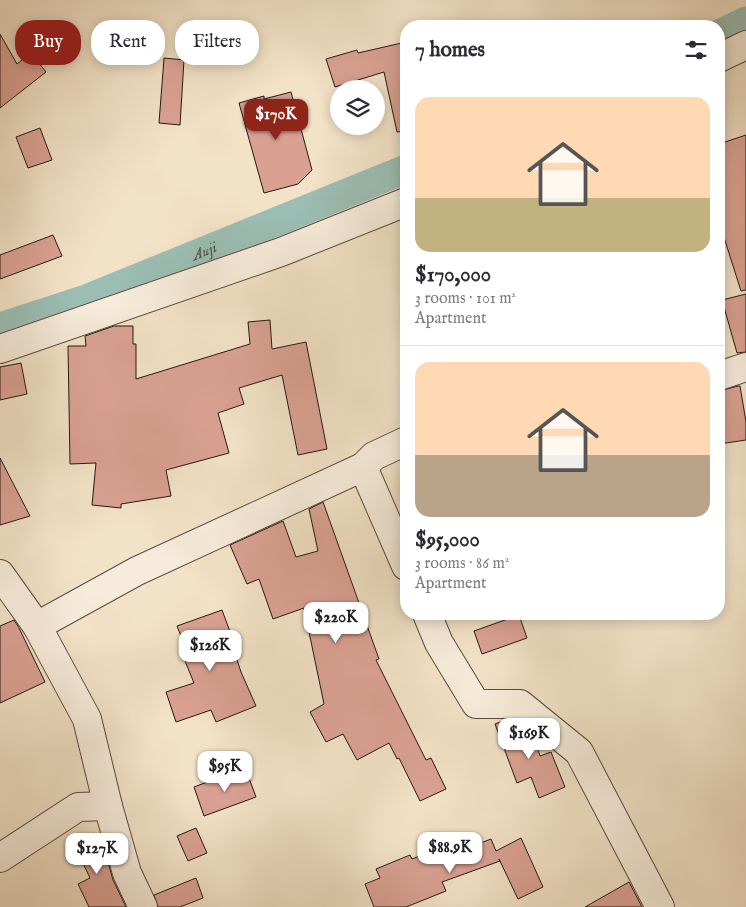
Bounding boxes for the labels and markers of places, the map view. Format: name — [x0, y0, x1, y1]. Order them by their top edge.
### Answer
pin: $170K — [241, 98, 311, 141]
pin: $220K — [301, 602, 371, 644]
pin: $126K — [175, 630, 245, 672]
pin: $169K — [494, 718, 564, 760]
pin: $95K — [195, 750, 255, 793]
pin: $127K — [62, 832, 132, 875]
pin: $88.9K — [409, 832, 491, 874]

